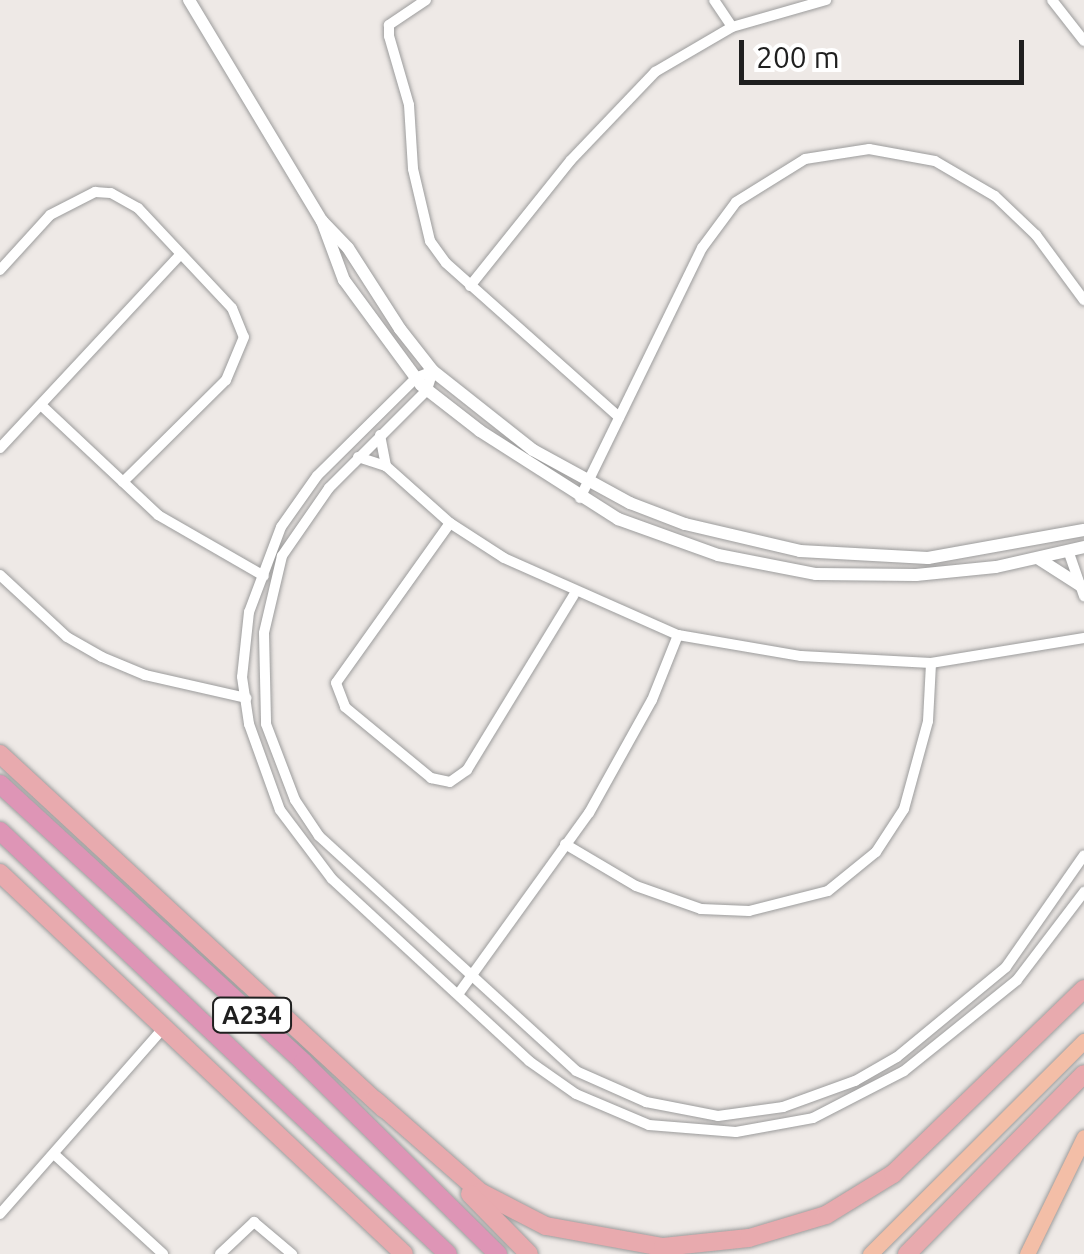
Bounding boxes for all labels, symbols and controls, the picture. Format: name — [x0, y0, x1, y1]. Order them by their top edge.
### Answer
scale bar — [744, 20, 1029, 82]
text: 200 m — [756, 40, 840, 74]
road number: A234 — [212, 995, 292, 1035]

